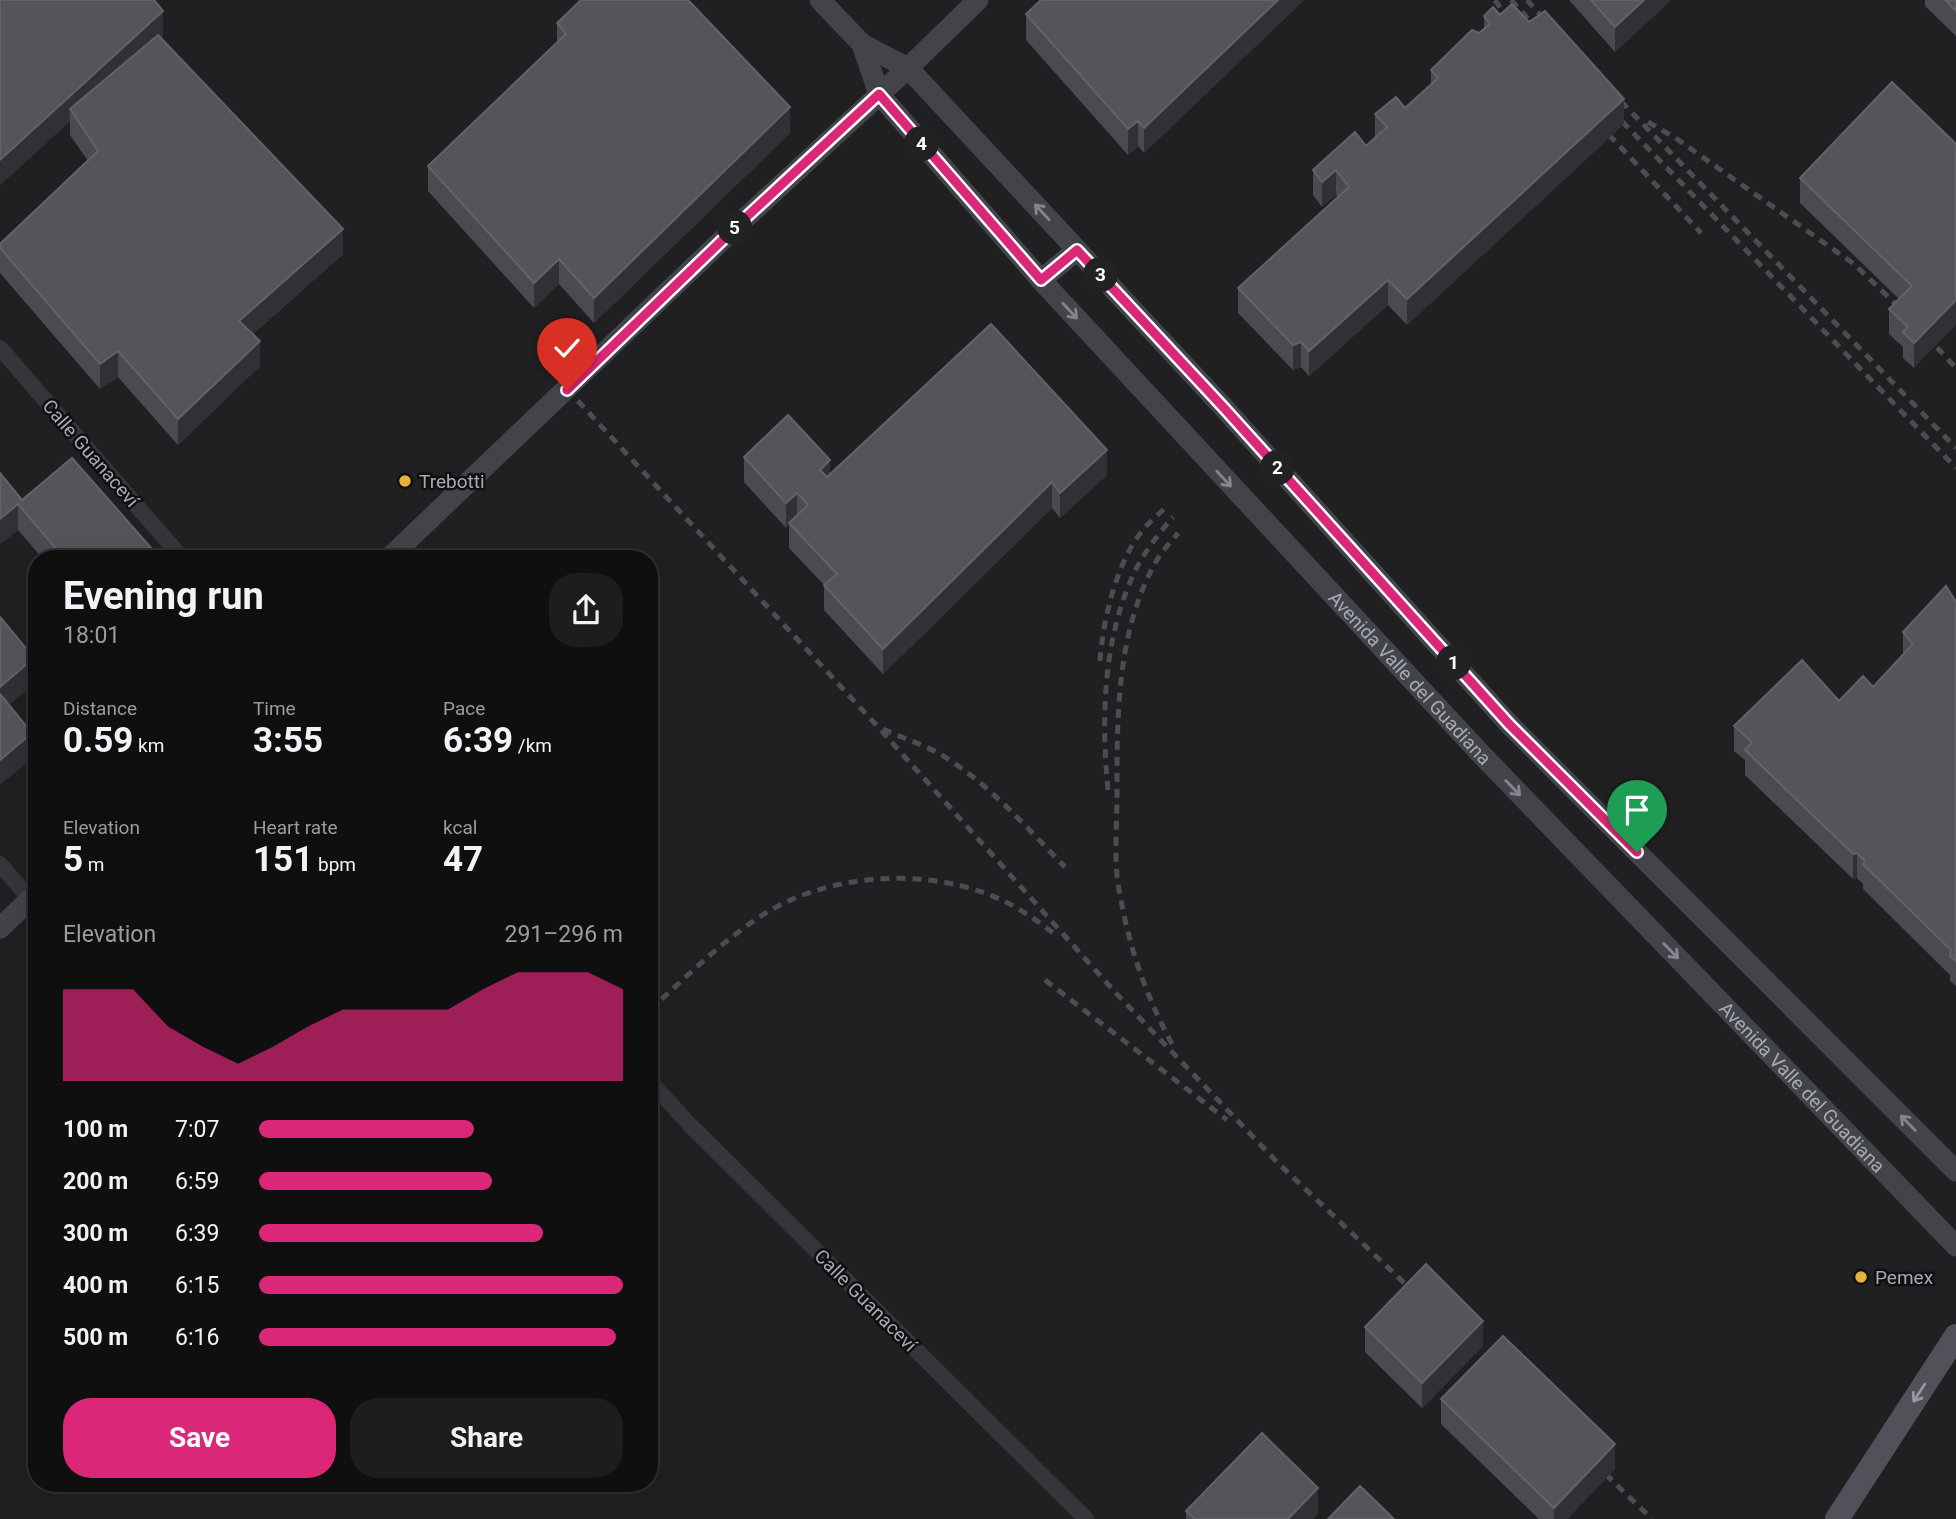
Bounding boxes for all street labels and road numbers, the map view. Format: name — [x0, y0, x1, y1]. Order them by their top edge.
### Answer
street label: Calle Guanaceví — [38, 395, 144, 513]
street label: Avenida Valle del Guadiana — [1324, 586, 1496, 770]
street label: Avenida Valle del Guadiana — [1714, 997, 1890, 1177]
street label: Calle Guanaceví — [810, 1244, 922, 1357]

